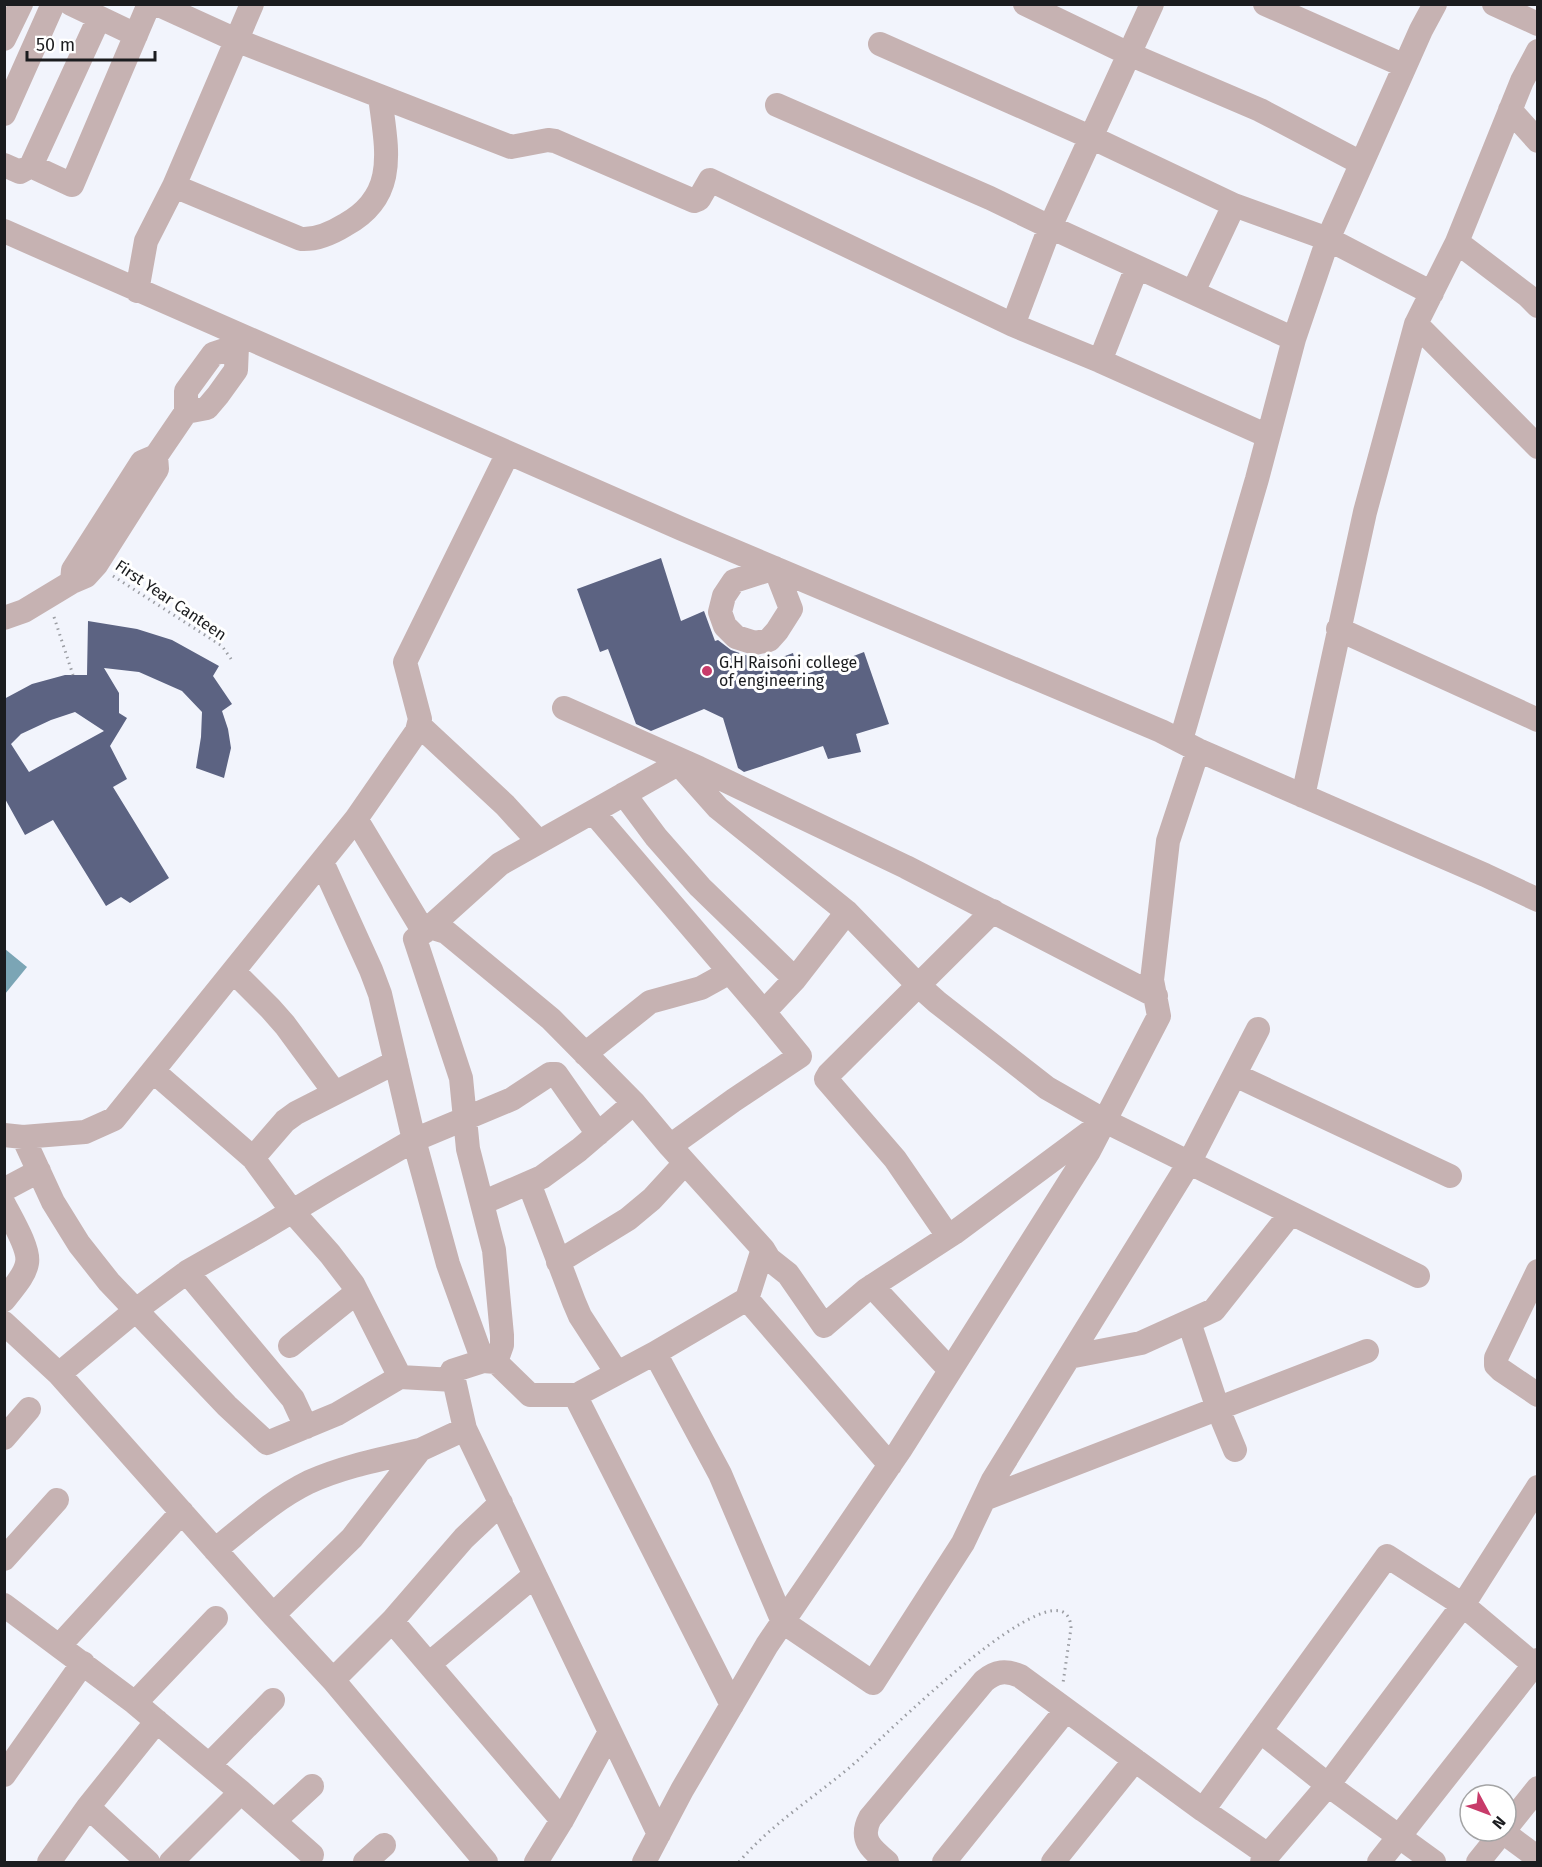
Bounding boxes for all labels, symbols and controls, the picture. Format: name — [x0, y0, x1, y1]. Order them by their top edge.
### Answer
scale bar — [27, 24, 154, 62]
text: 50 m — [36, 34, 75, 56]
street label: First Year Canteen — [112, 556, 230, 644]
place label: G.H Raisoni college of engineering — [719, 653, 857, 690]
marker: G.H Raisoni college of engineering — [700, 664, 714, 678]
north arrow — [1458, 1783, 1518, 1843]
text: N — [1488, 1812, 1510, 1833]

